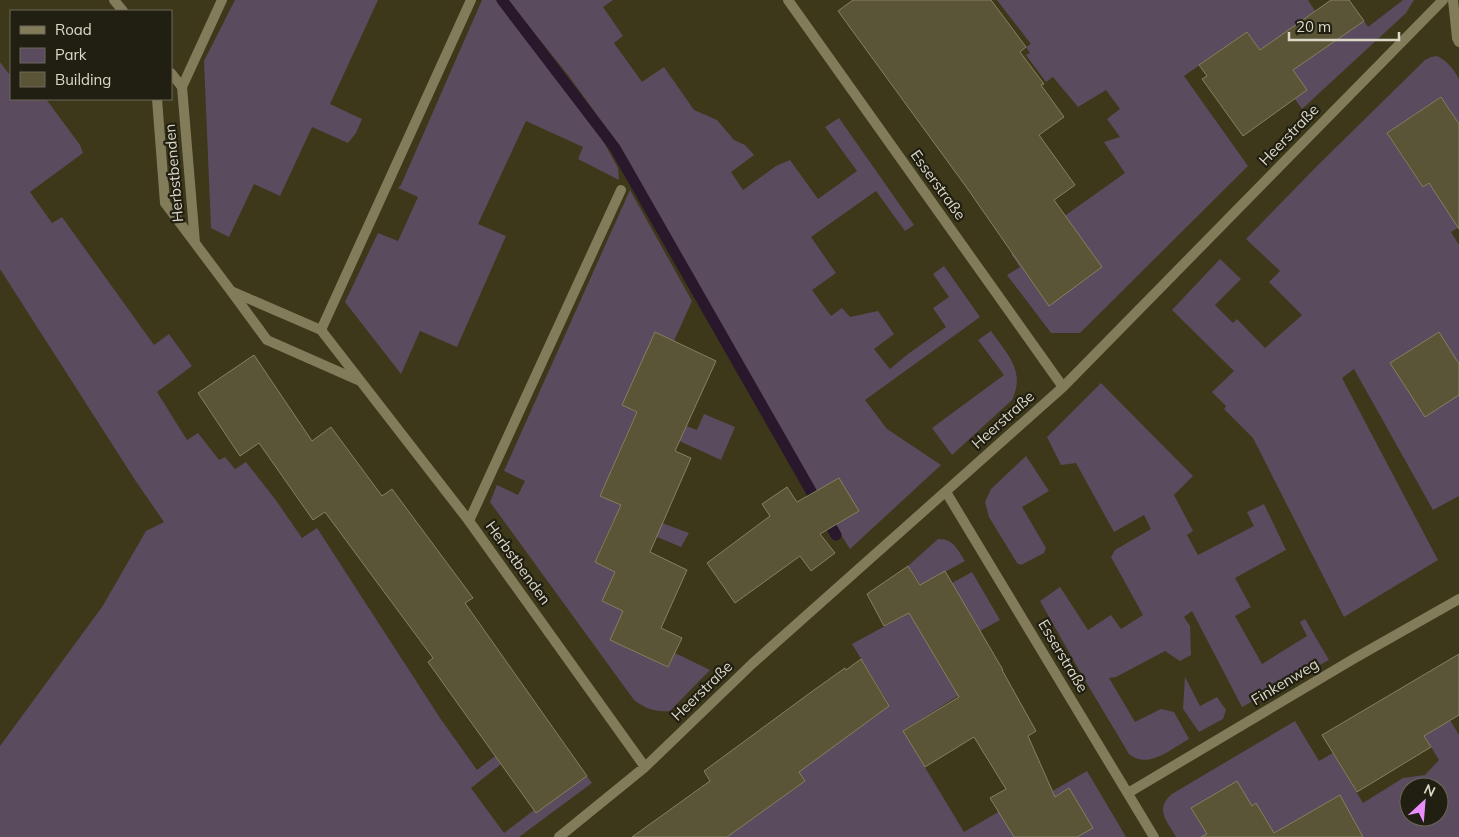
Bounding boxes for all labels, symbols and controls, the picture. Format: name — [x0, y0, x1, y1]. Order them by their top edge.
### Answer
legend — [10, 10, 172, 100]
scale bar — [1289, 10, 1399, 42]
text: 20 m — [1296, 17, 1331, 36]
text: Road — [55, 20, 92, 39]
text: Park — [55, 45, 87, 64]
text: Building — [55, 70, 111, 89]
street label: Heerstraße — [1255, 100, 1323, 169]
street label: Herbstbenden — [160, 123, 187, 223]
street label: Esserstraße — [907, 146, 970, 223]
street label: Heerstraße — [967, 387, 1038, 453]
street label: Herbstbenden — [482, 517, 555, 608]
street label: Esserstraße — [1034, 616, 1093, 696]
street label: Finkenweg — [1248, 654, 1322, 709]
street label: Heerstraße — [667, 657, 736, 725]
north arrow — [1399, 777, 1449, 827]
text: N — [1421, 780, 1438, 801]

